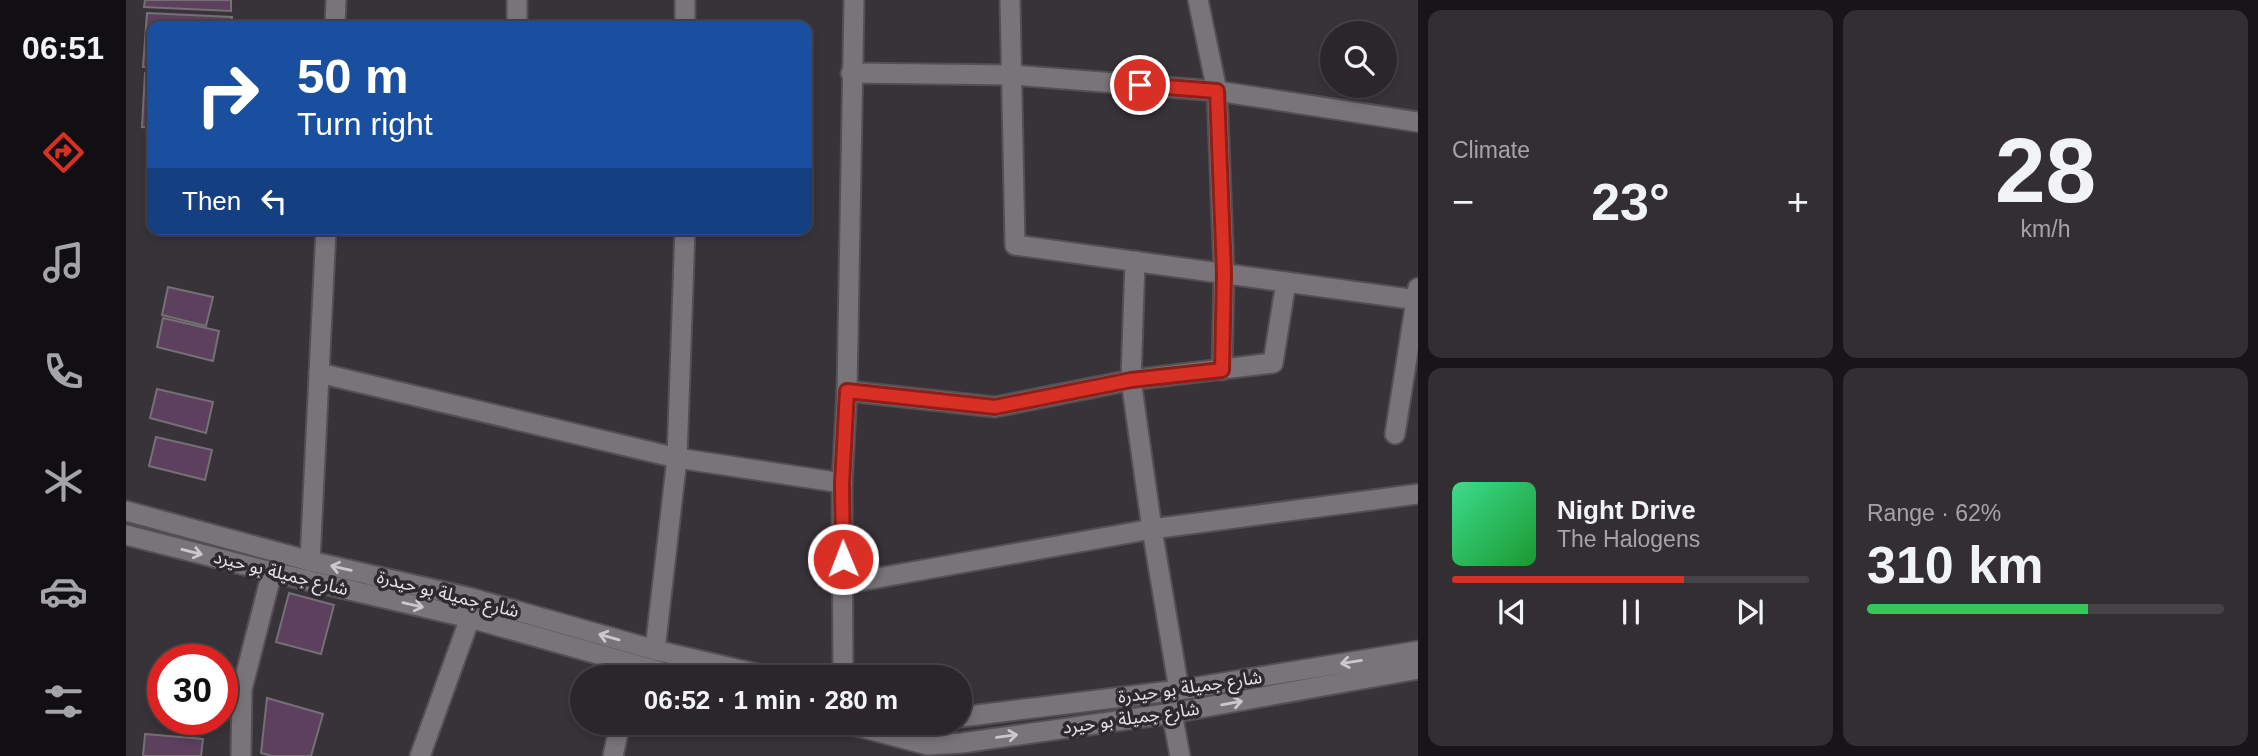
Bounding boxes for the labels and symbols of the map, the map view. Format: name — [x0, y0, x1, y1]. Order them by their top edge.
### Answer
pin — [1110, 55, 1170, 115]
position arrow — [806, 522, 880, 596]
one-way arrow — [180, 546, 203, 559]
street label: شارع جميلة بو حيرد — [211, 547, 350, 603]
one-way arrow — [330, 561, 353, 575]
street label: شارع جميلة بو حيدرة — [374, 567, 521, 625]
one-way arrow — [401, 599, 424, 612]
one-way arrow — [598, 630, 620, 643]
speed limit sign: 30 — [147, 644, 238, 735]
one-way arrow — [1340, 656, 1363, 669]
street label: شارع جميلة بو حيدرة — [1117, 667, 1264, 711]
one-way arrow — [1220, 695, 1243, 709]
street label: شارع جميلة بو حيرد — [1061, 699, 1201, 741]
one-way arrow — [995, 730, 1018, 743]

